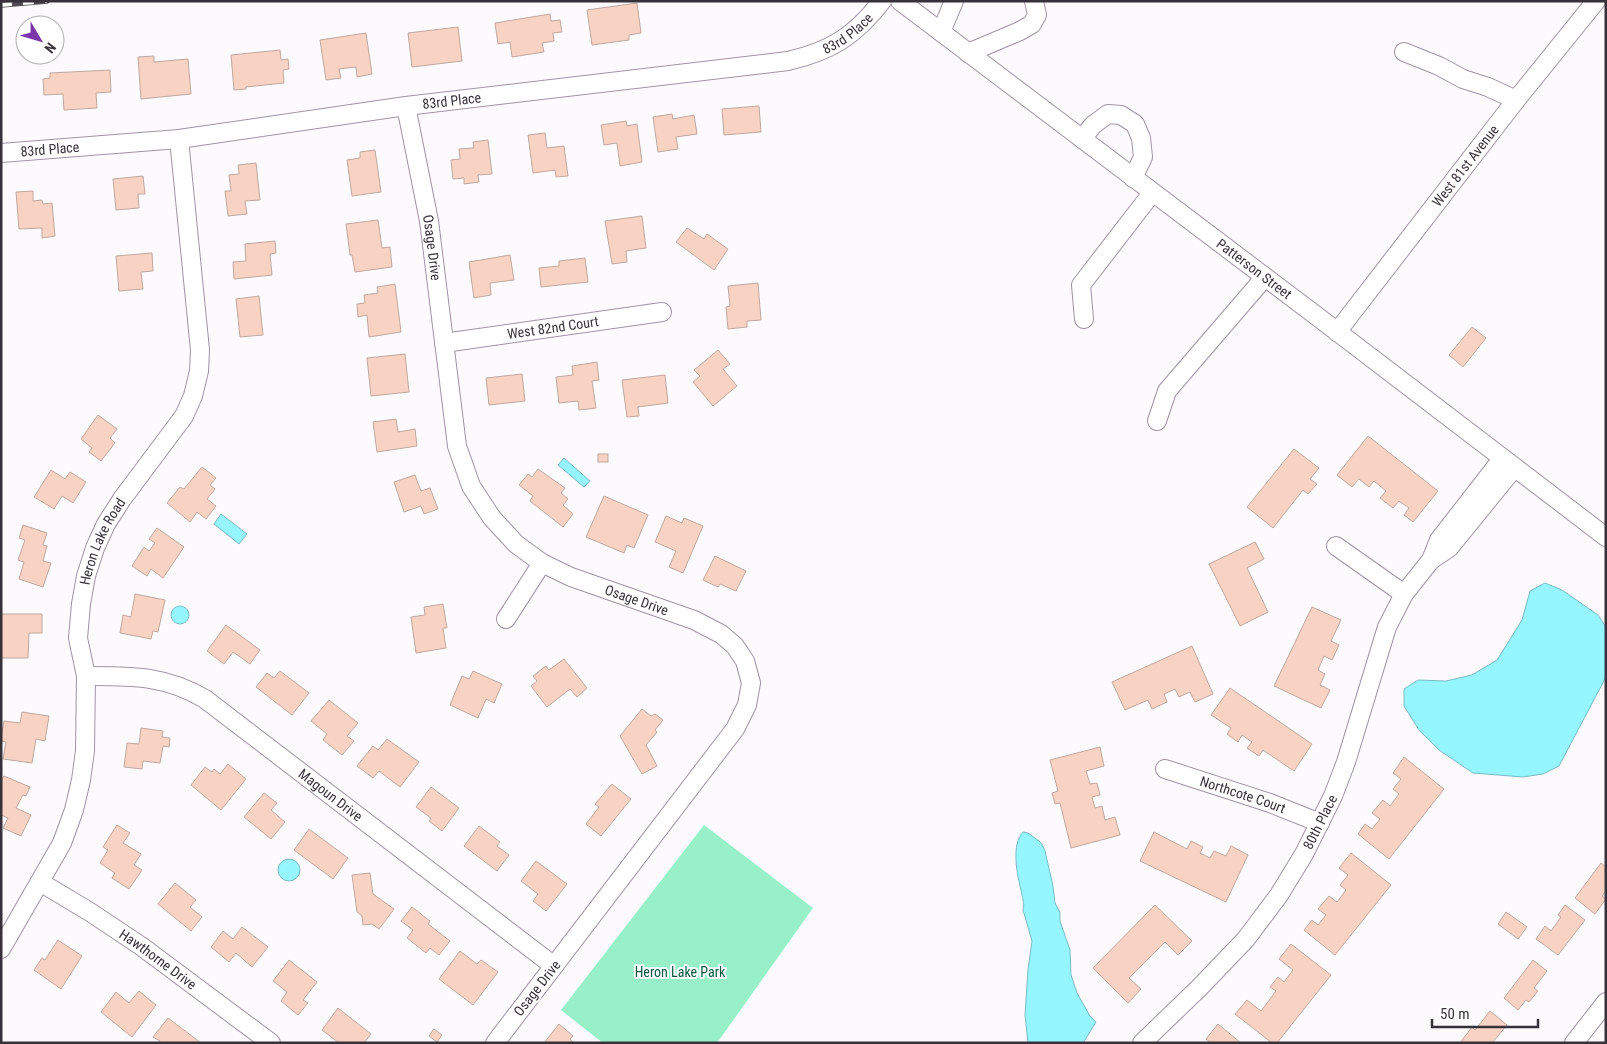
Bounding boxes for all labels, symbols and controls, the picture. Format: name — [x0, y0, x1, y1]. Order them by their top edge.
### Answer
street label: 83rd Place — [820, 9, 876, 57]
north arrow — [15, 15, 65, 65]
text: N — [41, 40, 59, 56]
street label: 83rd Place — [422, 89, 482, 112]
street label: West 81st Avenue — [1429, 121, 1502, 210]
street label: 83rd Place — [20, 139, 80, 159]
street label: Osage Drive — [420, 213, 444, 282]
street label: Patterson Street — [1214, 235, 1295, 302]
street label: West 82nd Court — [506, 313, 600, 342]
street label: Heron Lake Road — [77, 495, 129, 586]
street label: Osage Drive — [603, 581, 671, 619]
street label: Magoun Drive — [295, 766, 366, 825]
street label: Northcote Court — [1198, 773, 1288, 816]
street label: 80th Place — [1300, 792, 1341, 852]
street label: Hawthorne Drive — [116, 926, 200, 993]
street label: Osage Drive — [510, 957, 564, 1019]
park label: Heron Lake Park — [635, 964, 726, 980]
scale bar — [1432, 996, 1538, 1028]
text: 50 m — [1440, 1005, 1470, 1023]

